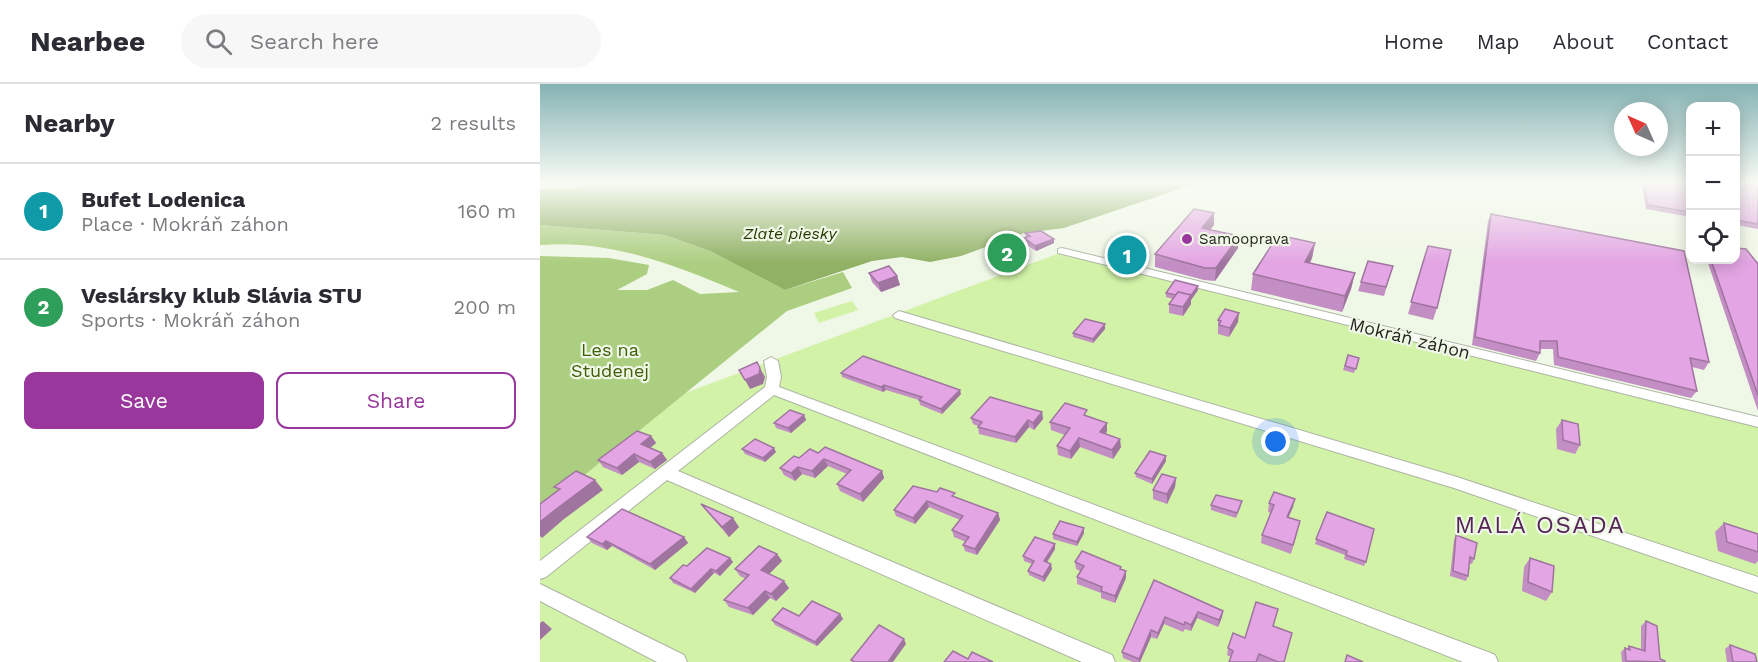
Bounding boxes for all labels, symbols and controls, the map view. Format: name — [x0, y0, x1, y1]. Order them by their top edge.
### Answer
search box — [181, 14, 601, 68]
text: Nearbee — [30, 25, 145, 58]
icon: search — [202, 25, 235, 58]
text: Search here — [250, 29, 379, 54]
text: Home — [1384, 29, 1444, 54]
text: Map — [1477, 29, 1520, 54]
text: About — [1553, 29, 1614, 54]
text: Contact — [1647, 29, 1728, 54]
north arrow — [1614, 102, 1668, 156]
map controls — [1686, 102, 1740, 264]
button: + — [1686, 102, 1740, 156]
text: Nearby — [24, 108, 115, 138]
text: 2 results — [431, 111, 516, 135]
button: − — [1686, 156, 1740, 210]
text: Bufet Lodenica — [81, 187, 245, 212]
text: 1 — [39, 199, 48, 223]
text: 160 m — [458, 199, 516, 223]
button: locate — [1686, 210, 1740, 264]
text: Place · Mokráň záhon — [81, 212, 289, 236]
water label: Zlaté piesky — [742, 224, 837, 243]
pin: 2 — [988, 230, 1026, 276]
place label: Samooprava — [1199, 230, 1289, 248]
pin: 1 — [1108, 232, 1146, 278]
marker: Samooprava — [1180, 232, 1194, 246]
text: Veslársky klub Slávia STU — [81, 283, 362, 308]
text: 2 — [38, 295, 49, 319]
text: 200 m — [454, 295, 516, 319]
text: Sports · Mokráň záhon — [81, 308, 300, 332]
street label: Mokráň záhon — [1347, 313, 1473, 363]
park label: Les na Studenej — [571, 339, 649, 381]
button: Save — [24, 372, 264, 429]
button: Share — [276, 372, 516, 429]
your location — [1261, 427, 1290, 456]
district label: MALÁ OSADA — [1455, 511, 1625, 539]

